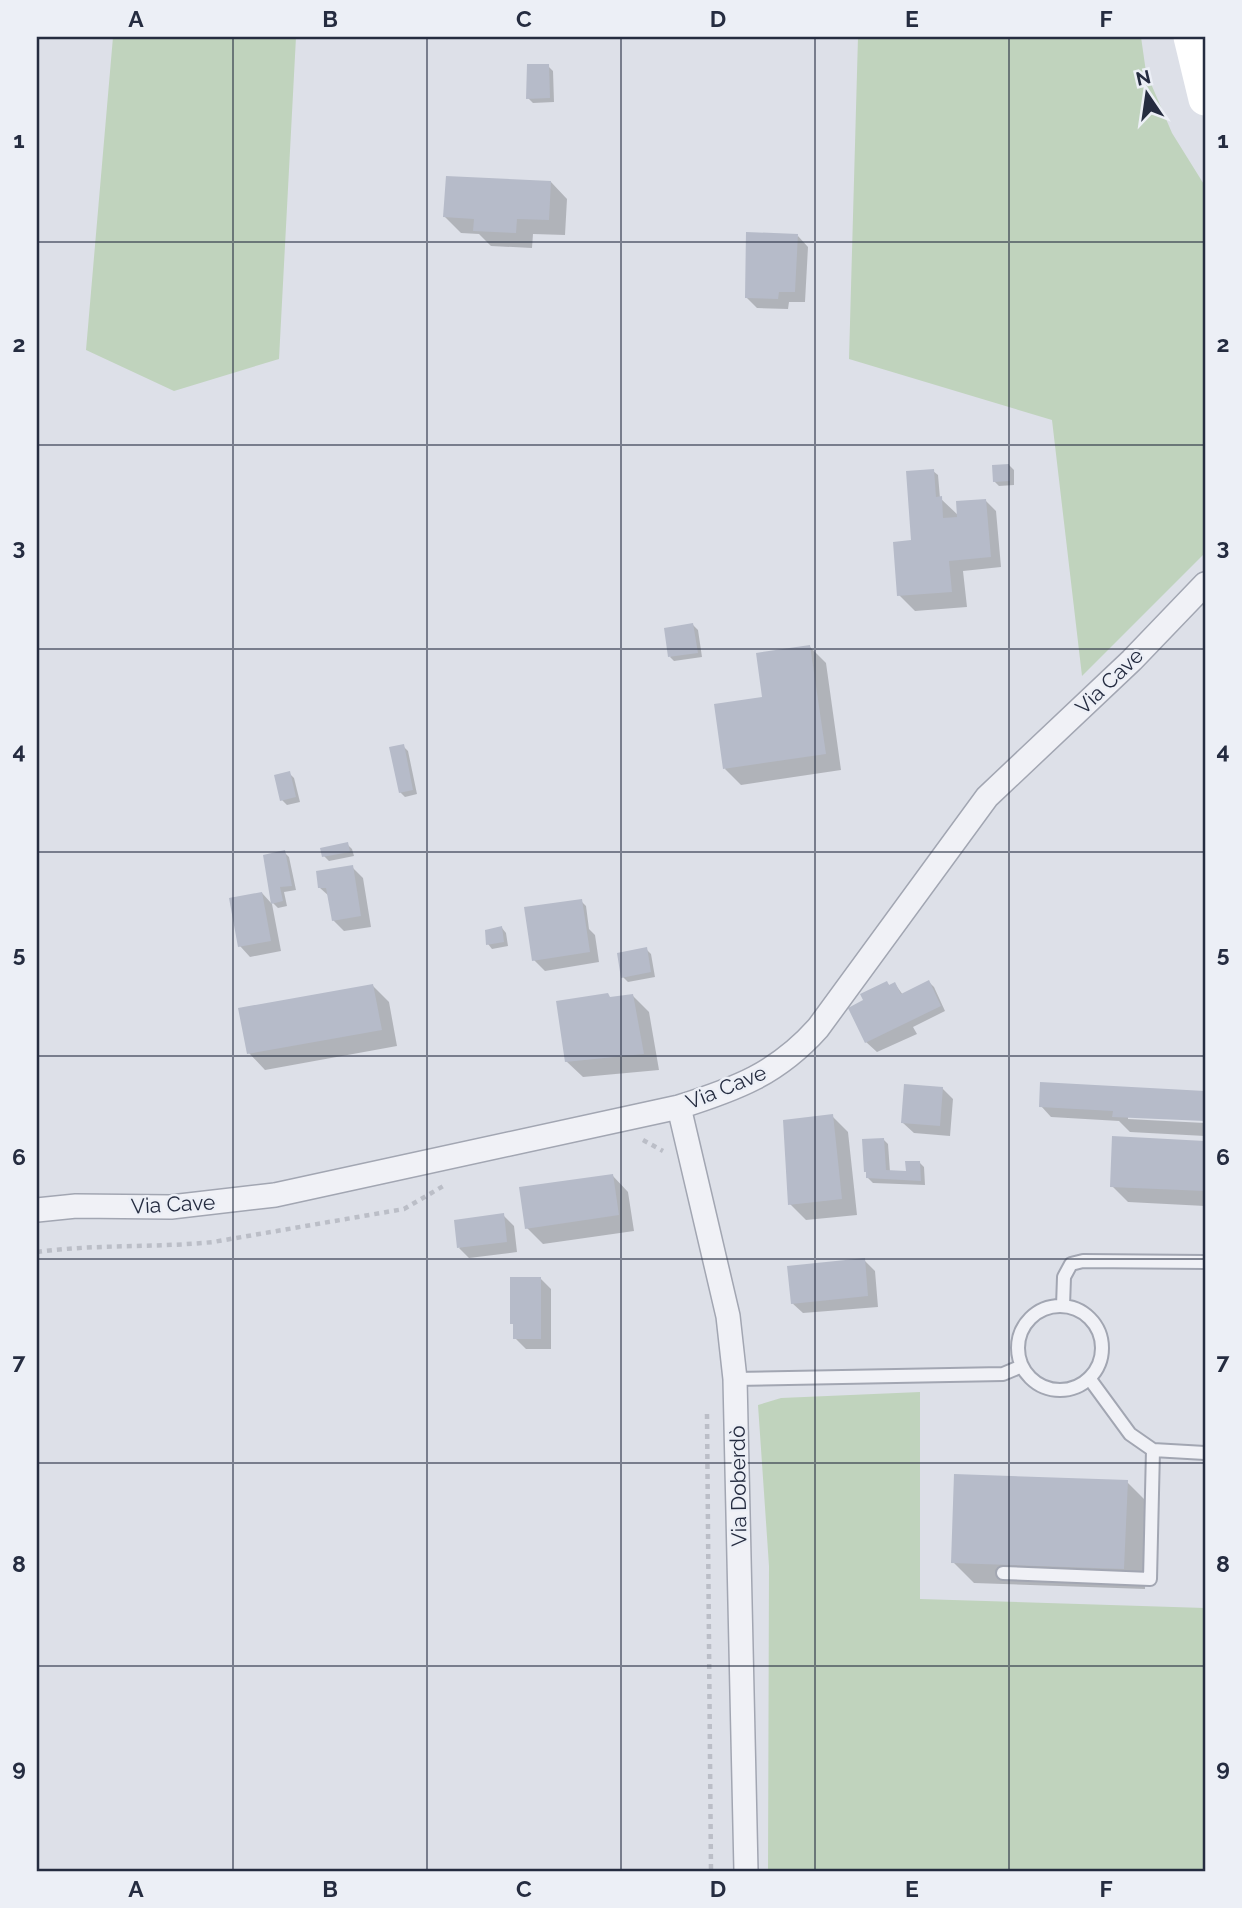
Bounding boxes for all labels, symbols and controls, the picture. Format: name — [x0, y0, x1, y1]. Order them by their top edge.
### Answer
text: A — [128, 5, 144, 32]
text: B — [322, 5, 338, 32]
text: C — [516, 5, 532, 32]
text: D — [710, 5, 726, 32]
text: E — [905, 5, 919, 32]
text: F — [1099, 5, 1113, 32]
north arrow — [1112, 60, 1182, 130]
text: N — [1134, 65, 1153, 90]
text: 1 — [13, 126, 25, 153]
text: 1 — [1217, 126, 1229, 153]
text: 2 — [13, 330, 25, 357]
text: 2 — [1217, 330, 1229, 357]
text: 3 — [13, 533, 25, 560]
text: 3 — [1217, 533, 1229, 560]
street label: Via Cave — [1070, 643, 1148, 719]
text: 4 — [12, 737, 26, 764]
text: 4 — [1216, 737, 1230, 764]
text: 5 — [13, 940, 26, 967]
text: 5 — [1217, 940, 1230, 967]
street label: Via Cave — [682, 1060, 770, 1114]
text: 6 — [12, 1143, 26, 1170]
text: 6 — [1216, 1143, 1230, 1170]
street label: Via Cave — [130, 1189, 216, 1219]
text: 7 — [13, 1347, 26, 1374]
text: 7 — [1217, 1347, 1230, 1374]
street label: Via Doberdò — [724, 1425, 752, 1547]
text: 8 — [12, 1550, 26, 1577]
text: 8 — [1216, 1550, 1230, 1577]
text: 9 — [12, 1754, 26, 1781]
text: 9 — [1216, 1754, 1230, 1781]
text: A — [128, 1875, 144, 1902]
text: B — [322, 1875, 338, 1902]
text: C — [516, 1875, 532, 1902]
text: D — [710, 1875, 726, 1902]
text: E — [905, 1875, 919, 1902]
text: F — [1099, 1875, 1113, 1902]

